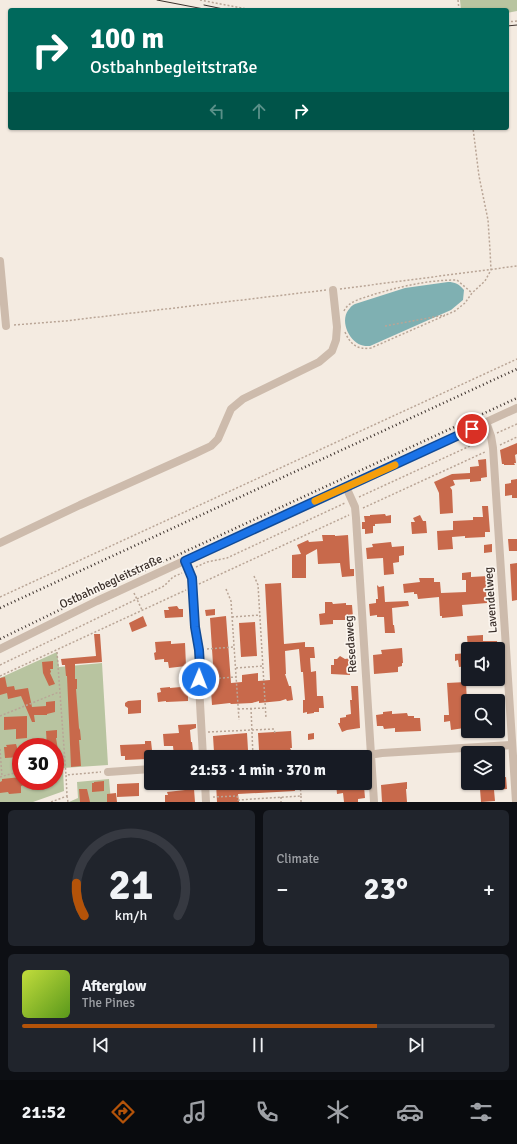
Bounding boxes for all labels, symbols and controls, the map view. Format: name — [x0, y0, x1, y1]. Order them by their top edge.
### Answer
text: 100 m — [90, 22, 164, 56]
icon: right — [24, 24, 76, 76]
text: Ostbahnbegleitstraße — [90, 56, 258, 78]
icon: left — [206, 100, 228, 122]
icon: ahead — [248, 100, 270, 122]
icon: right — [290, 100, 312, 122]
pin — [455, 412, 489, 446]
icon: arrive — [461, 418, 483, 440]
street label: Ostbahnbegleitstraße — [57, 552, 165, 612]
street label: Lavendelweg — [481, 566, 501, 634]
street label: Resedaweg — [342, 615, 360, 673]
map controls — [461, 642, 505, 790]
button: sound — [461, 642, 505, 686]
position arrow — [178, 658, 220, 700]
button: search — [461, 694, 505, 738]
speed limit sign: 30 — [12, 738, 64, 790]
button: layers — [461, 746, 505, 790]
text: 21:53 · 1 min · 370 m — [190, 761, 326, 779]
text: Climate — [277, 851, 319, 867]
text: 21 — [109, 860, 154, 911]
text: 23° — [364, 871, 408, 908]
text: − — [277, 876, 288, 903]
text: + — [483, 876, 495, 903]
text: km/h — [115, 907, 147, 924]
text: Afterglow — [82, 977, 146, 995]
text: The Pines — [82, 995, 135, 1011]
icon: previous — [90, 1034, 112, 1056]
icon: pause — [247, 1034, 269, 1056]
icon: next — [405, 1034, 427, 1056]
icon: directions — [109, 1098, 137, 1126]
icon: music — [181, 1098, 209, 1126]
icon: phone — [253, 1098, 281, 1126]
icon: climate — [324, 1098, 352, 1126]
icon: car — [396, 1098, 424, 1126]
icon: filters — [467, 1098, 495, 1126]
text: 21:52 — [22, 1101, 66, 1123]

